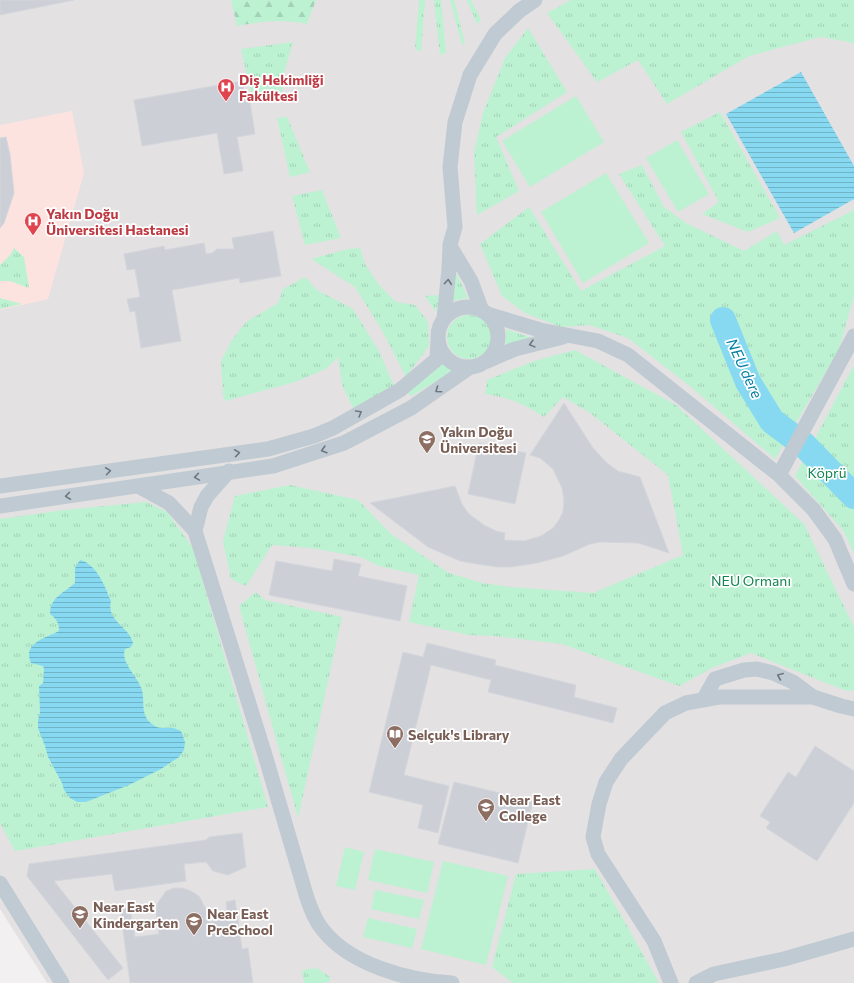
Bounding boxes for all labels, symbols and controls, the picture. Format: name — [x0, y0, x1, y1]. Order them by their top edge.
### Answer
place label: Diş Hekimliği Fakültesi — [239, 71, 324, 104]
hospital icon: Diş Hekimliği Fakültesi — [216, 77, 236, 102]
place label: Yakın Doğu Üniversitesi Hastanesi — [46, 205, 189, 238]
hospital icon: Yakın Doğu Üniversitesi Hastanesi — [23, 211, 43, 236]
one-way arrow — [443, 279, 452, 285]
water label: NEU dere — [723, 335, 767, 401]
one-way arrow — [528, 340, 535, 348]
one-way arrow — [435, 385, 442, 393]
one-way arrow — [355, 411, 362, 418]
place label: Yakın Doğu Üniversitesi — [440, 423, 517, 456]
school or university icon: Yakın Doğu Üniversitesi — [417, 429, 437, 454]
one-way arrow — [320, 445, 327, 454]
one-way arrow — [234, 449, 240, 458]
park label: Köprü — [808, 464, 846, 481]
one-way arrow — [105, 467, 111, 476]
one-way arrow — [194, 472, 200, 480]
one-way arrow — [65, 491, 71, 500]
park label: NEU Ormanı — [711, 572, 791, 589]
one-way arrow — [776, 673, 784, 681]
library icon: Selçuk's Library — [385, 724, 405, 749]
place label: Selçuk's Library — [408, 726, 510, 743]
place label: Near East College — [499, 791, 561, 824]
school or university icon: Near East College — [476, 797, 496, 822]
place label: Near East Kindergarten — [93, 898, 178, 931]
school or university icon: Near East Kindergarten — [70, 904, 90, 929]
place label: Near East PreSchool — [207, 905, 273, 938]
school or university icon: Near East PreSchool — [184, 911, 204, 936]

